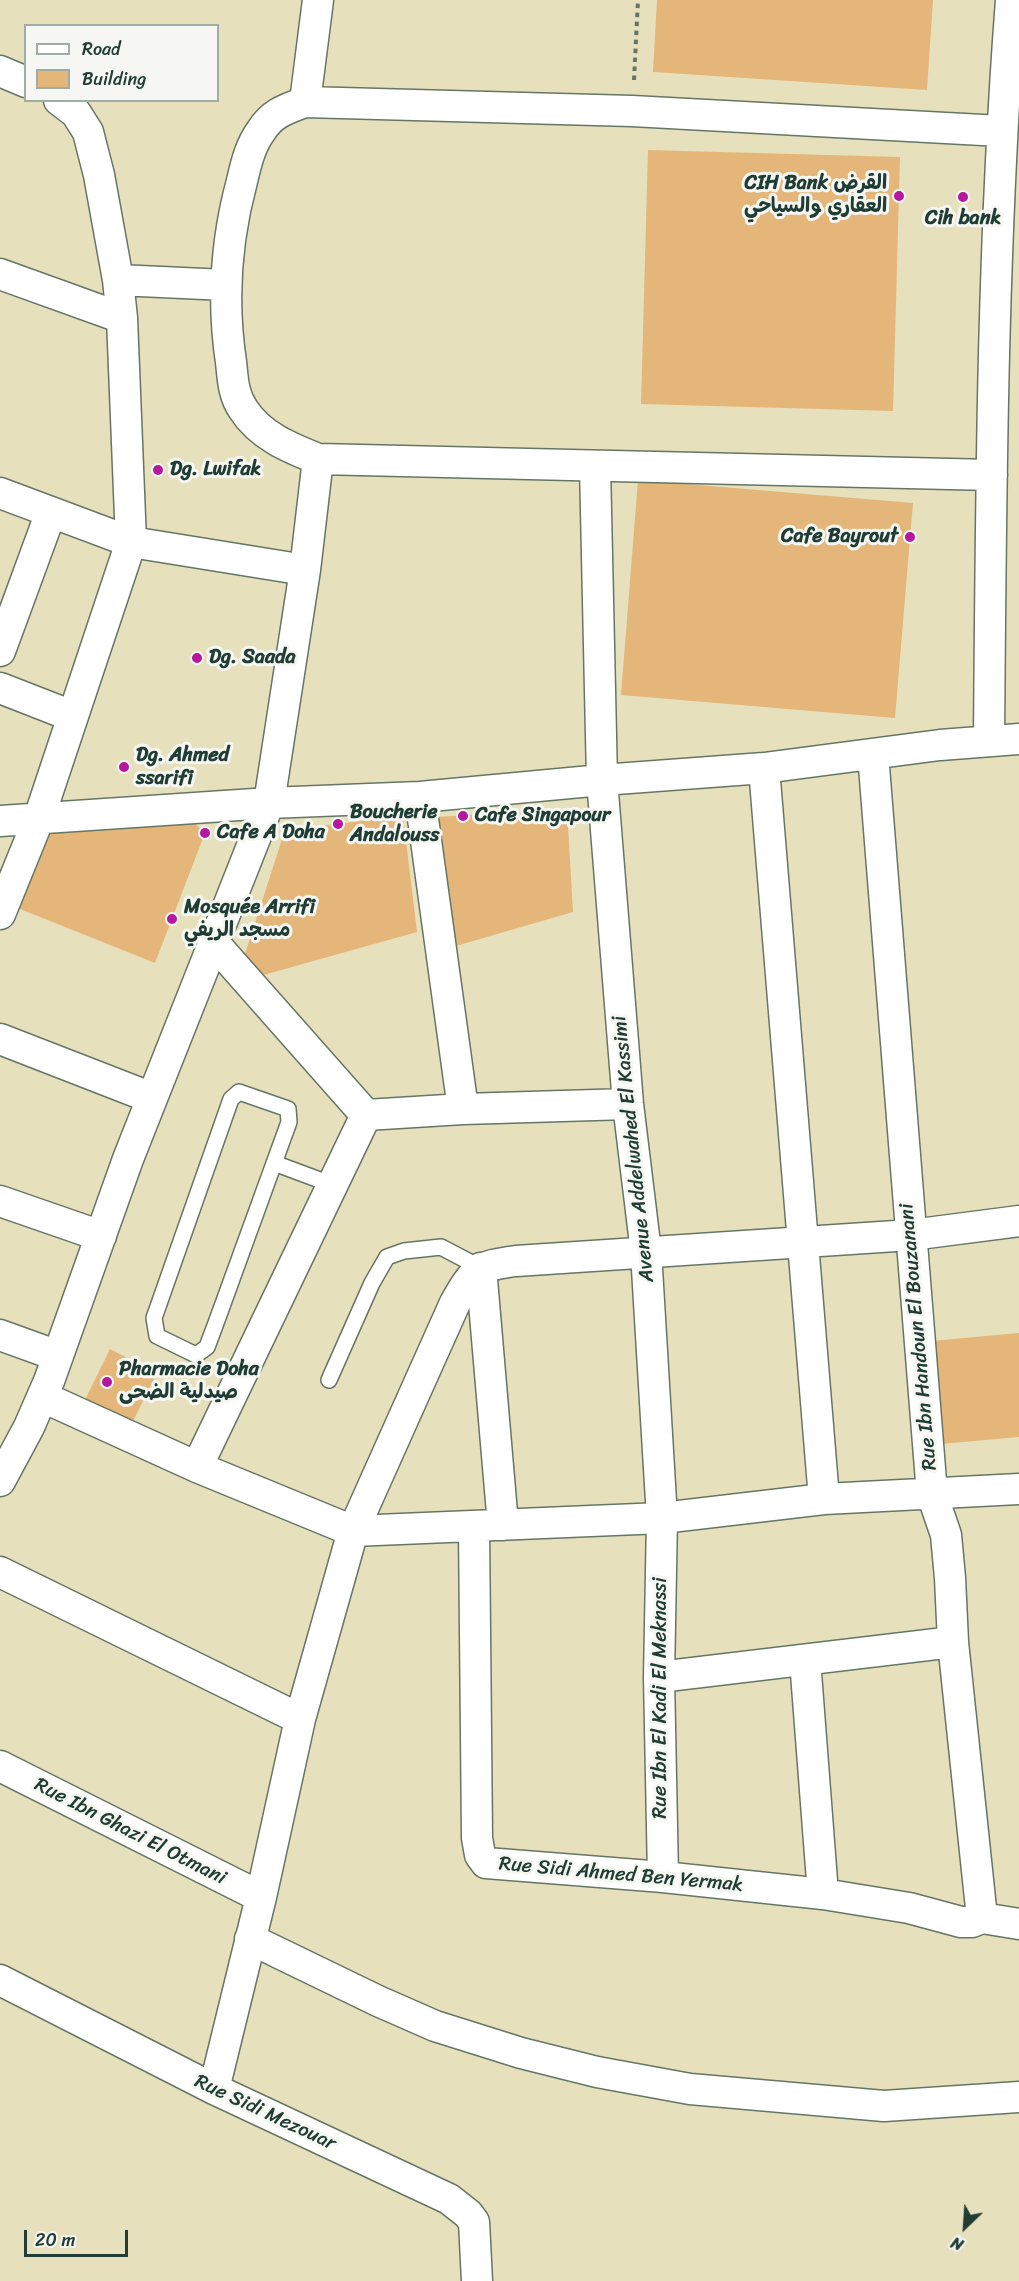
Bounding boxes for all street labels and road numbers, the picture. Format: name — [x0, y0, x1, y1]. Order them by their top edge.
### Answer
street label: Avenue Addelwahed El Kassimi — [608, 1015, 660, 1283]
street label: Rue Ibn Handoun El Bouzanani — [895, 1203, 943, 1471]
street label: Rue Ibn El Kadi El Meknassi — [649, 1577, 673, 1819]
street label: Rue Ibn Ghazi El Otmani — [30, 1773, 230, 1891]
street label: Rue Sidi Ahmed Ben Yermak — [498, 1852, 744, 1898]
street label: Rue Sidi Mezouar — [191, 2070, 339, 2156]

